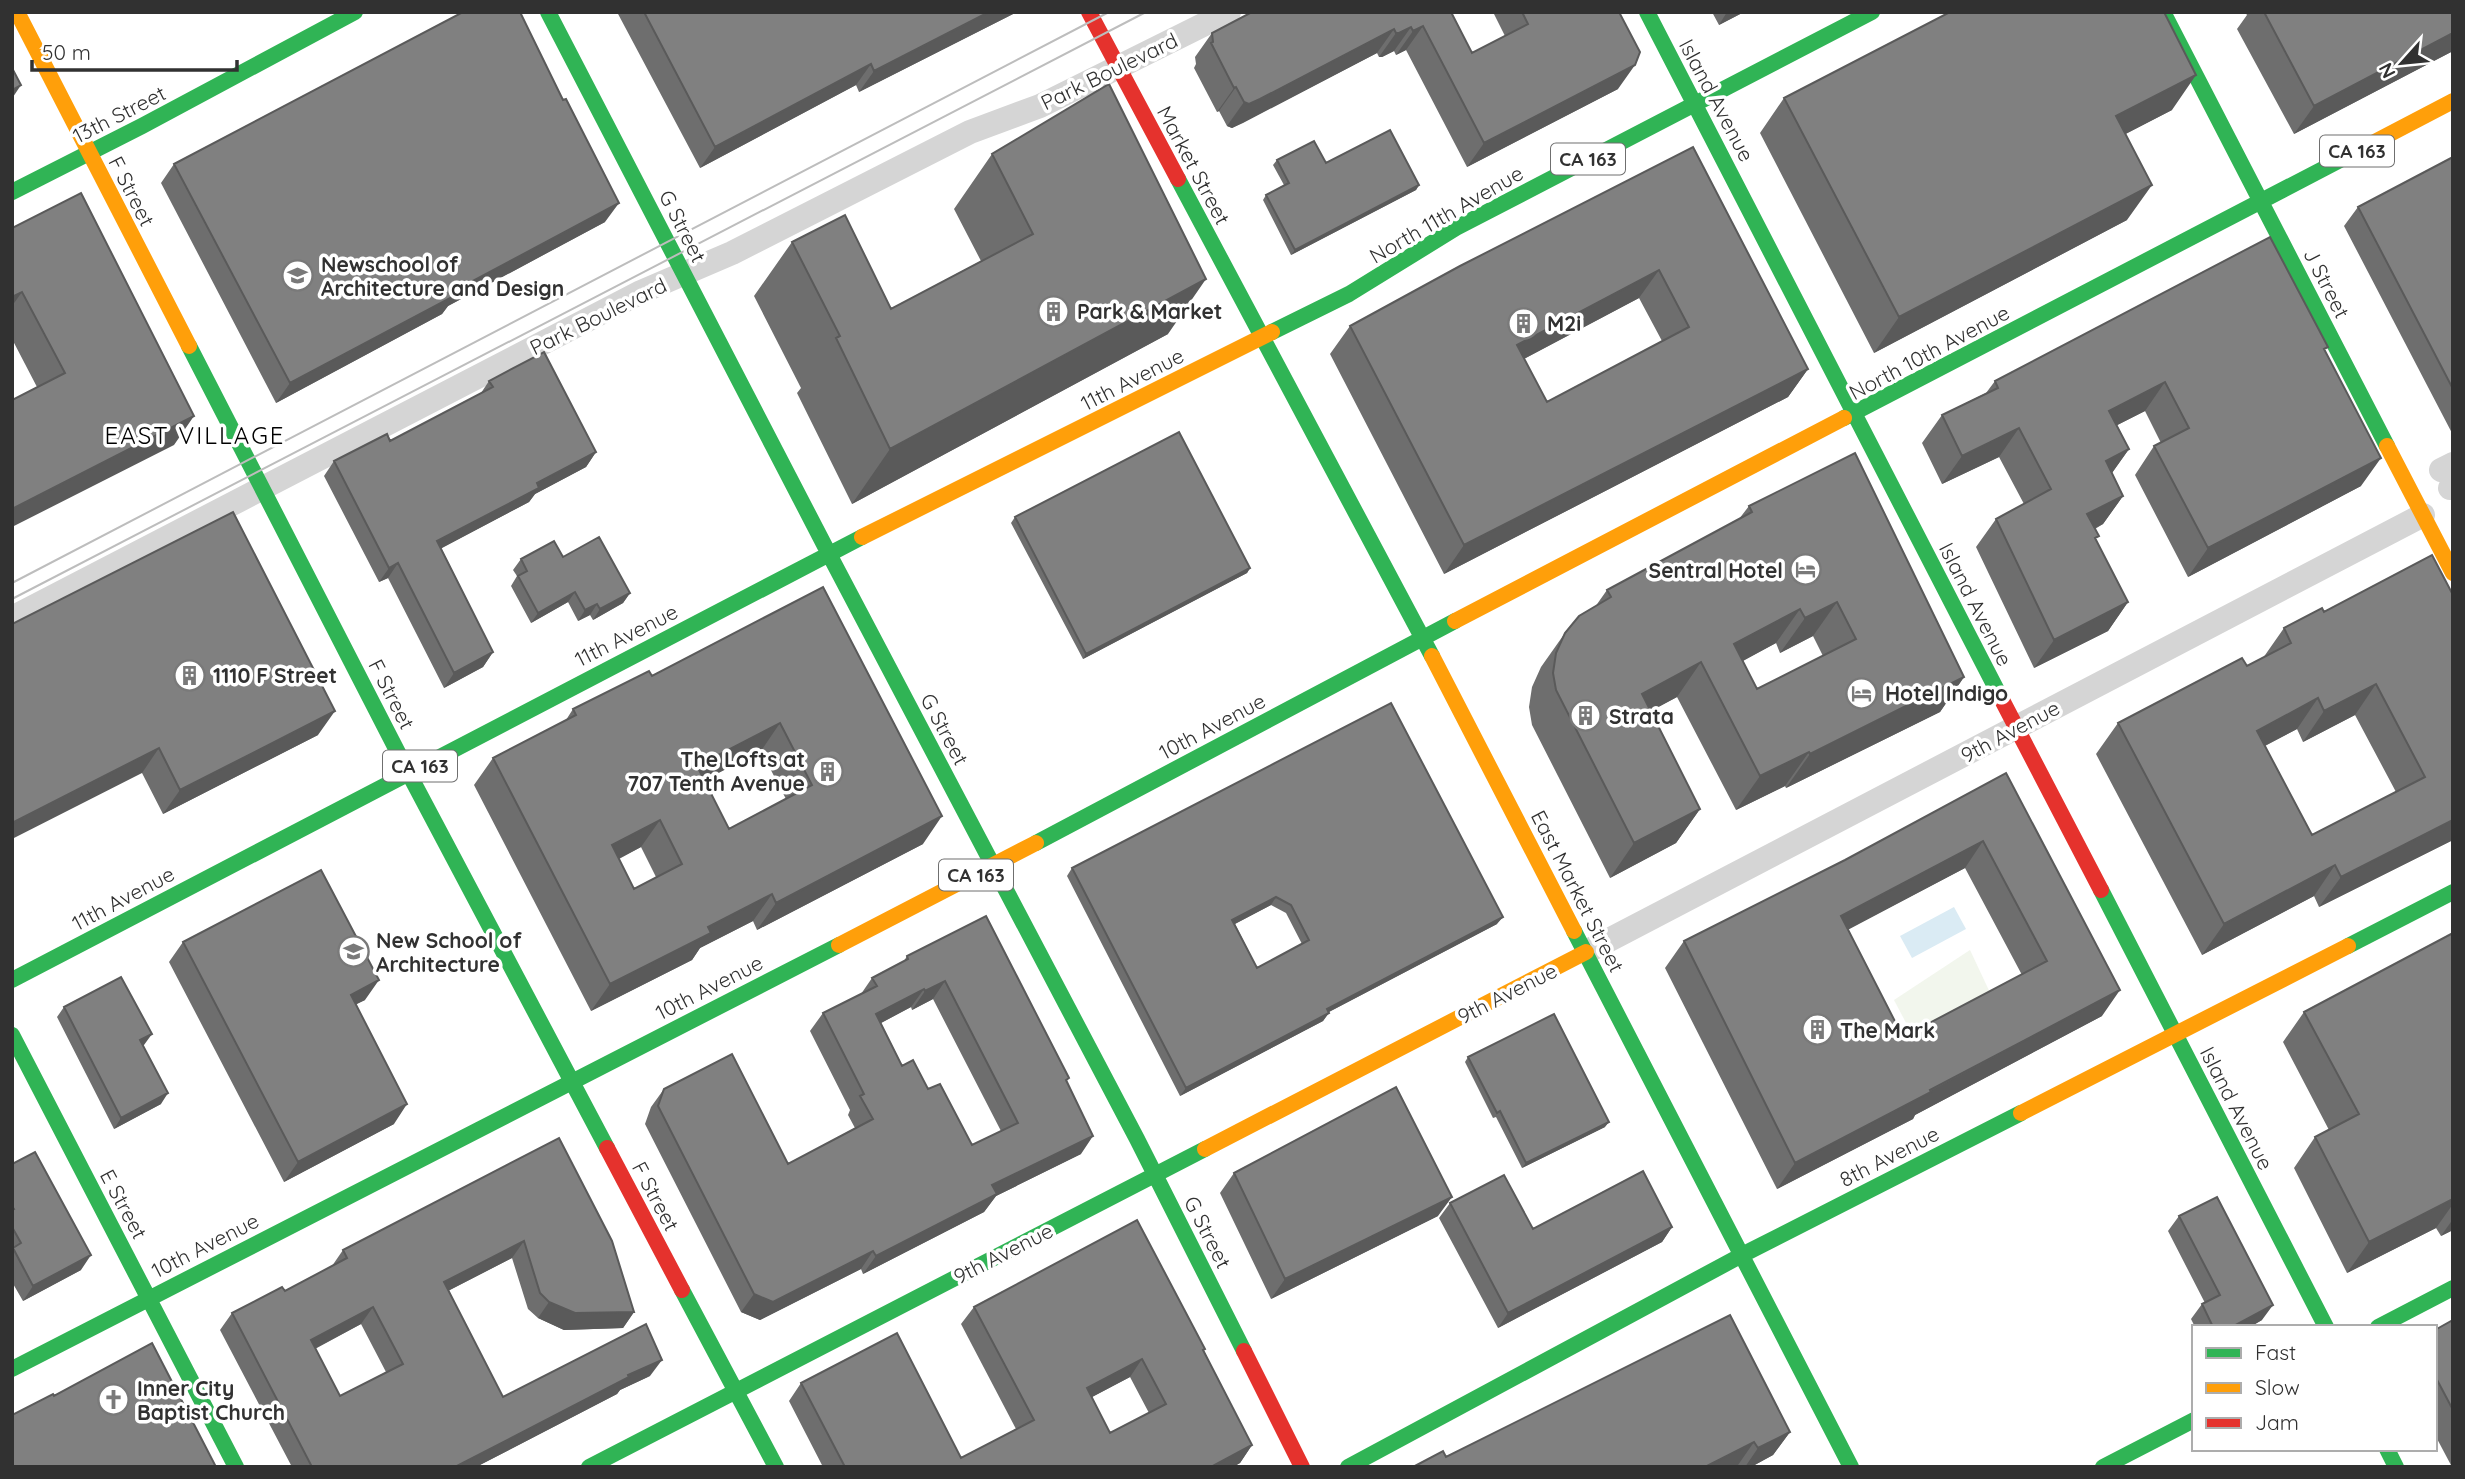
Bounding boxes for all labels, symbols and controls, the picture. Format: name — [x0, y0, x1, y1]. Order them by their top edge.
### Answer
street label: Park Boulevard — [1036, 27, 1182, 115]
scale bar — [32, 28, 236, 72]
north arrow — [2367, 28, 2437, 98]
street label: Island Avenue — [1674, 34, 1760, 166]
text: 50 m — [42, 39, 91, 65]
text: N — [2373, 59, 2401, 82]
street label: 13th Street — [68, 80, 170, 148]
street label: Market Street — [1152, 101, 1236, 229]
road number: CA 163 — [2320, 136, 2394, 167]
road number: CA 163 — [1551, 144, 1625, 174]
street label: F Street — [103, 152, 161, 230]
street label: North 11th Avenue — [1365, 159, 1527, 269]
street label: G Street — [654, 185, 712, 267]
street label: J Street — [2298, 244, 2356, 322]
place label: Newschool of Architecture and Design — [321, 251, 564, 301]
school or university icon: Newschool of Architecture and Design — [281, 259, 315, 293]
street label: Park Boulevard — [525, 272, 671, 360]
building icon: Park & Market — [1037, 294, 1071, 328]
place label: Park & Market — [1077, 298, 1222, 324]
street label: North 10th Avenue — [1844, 299, 2014, 405]
building icon: M2i — [1507, 306, 1541, 340]
place label: M2i — [1547, 310, 1581, 336]
street label: 11th Avenue — [1076, 342, 1188, 416]
district label: EAST VILLAGE — [105, 420, 285, 450]
street label: Island Avenue — [1934, 538, 2018, 670]
hotel icon: Sentral Hotel — [1789, 553, 1823, 587]
place label: Sentral Hotel — [1649, 557, 1783, 583]
street label: 11th Avenue — [570, 598, 682, 672]
street label: F Street — [363, 655, 421, 733]
building icon: 1110 F Street — [173, 658, 207, 692]
place label: 1110 F Street — [213, 662, 337, 688]
hotel icon: Hotel Indigo — [1845, 676, 1879, 710]
place label: Hotel Indigo — [1885, 680, 2008, 706]
street label: 10th Avenue — [1154, 687, 1270, 765]
street label: G Street — [915, 689, 975, 769]
street label: 9th Avenue — [1956, 694, 2064, 768]
building icon: Strata — [1569, 699, 1603, 733]
place label: Strata — [1609, 703, 1674, 729]
place label: The Lofts at 707 Tenth Avenue — [628, 746, 805, 796]
road number: CA 163 — [383, 750, 457, 782]
building icon: The Lofts at 707 Tenth Avenue — [811, 754, 845, 788]
street label: East Market Street — [1526, 806, 1630, 976]
street label: 11th Avenue — [67, 860, 179, 936]
road number: CA 163 — [939, 860, 1013, 890]
place label: New School of Architecture — [376, 927, 522, 977]
school or university icon: New School of Architecture — [336, 935, 370, 969]
street label: 10th Avenue — [651, 949, 767, 1025]
street label: 9th Avenue — [1453, 957, 1561, 1029]
building icon: The Mark — [1800, 1013, 1834, 1047]
place label: The Mark — [1840, 1017, 1935, 1043]
street label: Island Avenue — [2195, 1042, 2279, 1174]
street label: 8th Avenue — [1835, 1120, 1943, 1192]
street label: F Street — [627, 1157, 685, 1235]
street label: E Street — [95, 1165, 153, 1243]
street label: G Street — [1179, 1191, 1237, 1273]
street label: 10th Avenue — [147, 1207, 263, 1283]
street label: 9th Avenue — [949, 1217, 1057, 1289]
legend — [2192, 1325, 2437, 1451]
text: Fast — [2255, 1339, 2296, 1365]
text: Slow — [2255, 1374, 2300, 1400]
place label: Inner City Baptist Church — [137, 1375, 285, 1425]
church icon: Inner City Baptist Church — [97, 1383, 131, 1417]
text: Jam — [2255, 1409, 2299, 1435]

